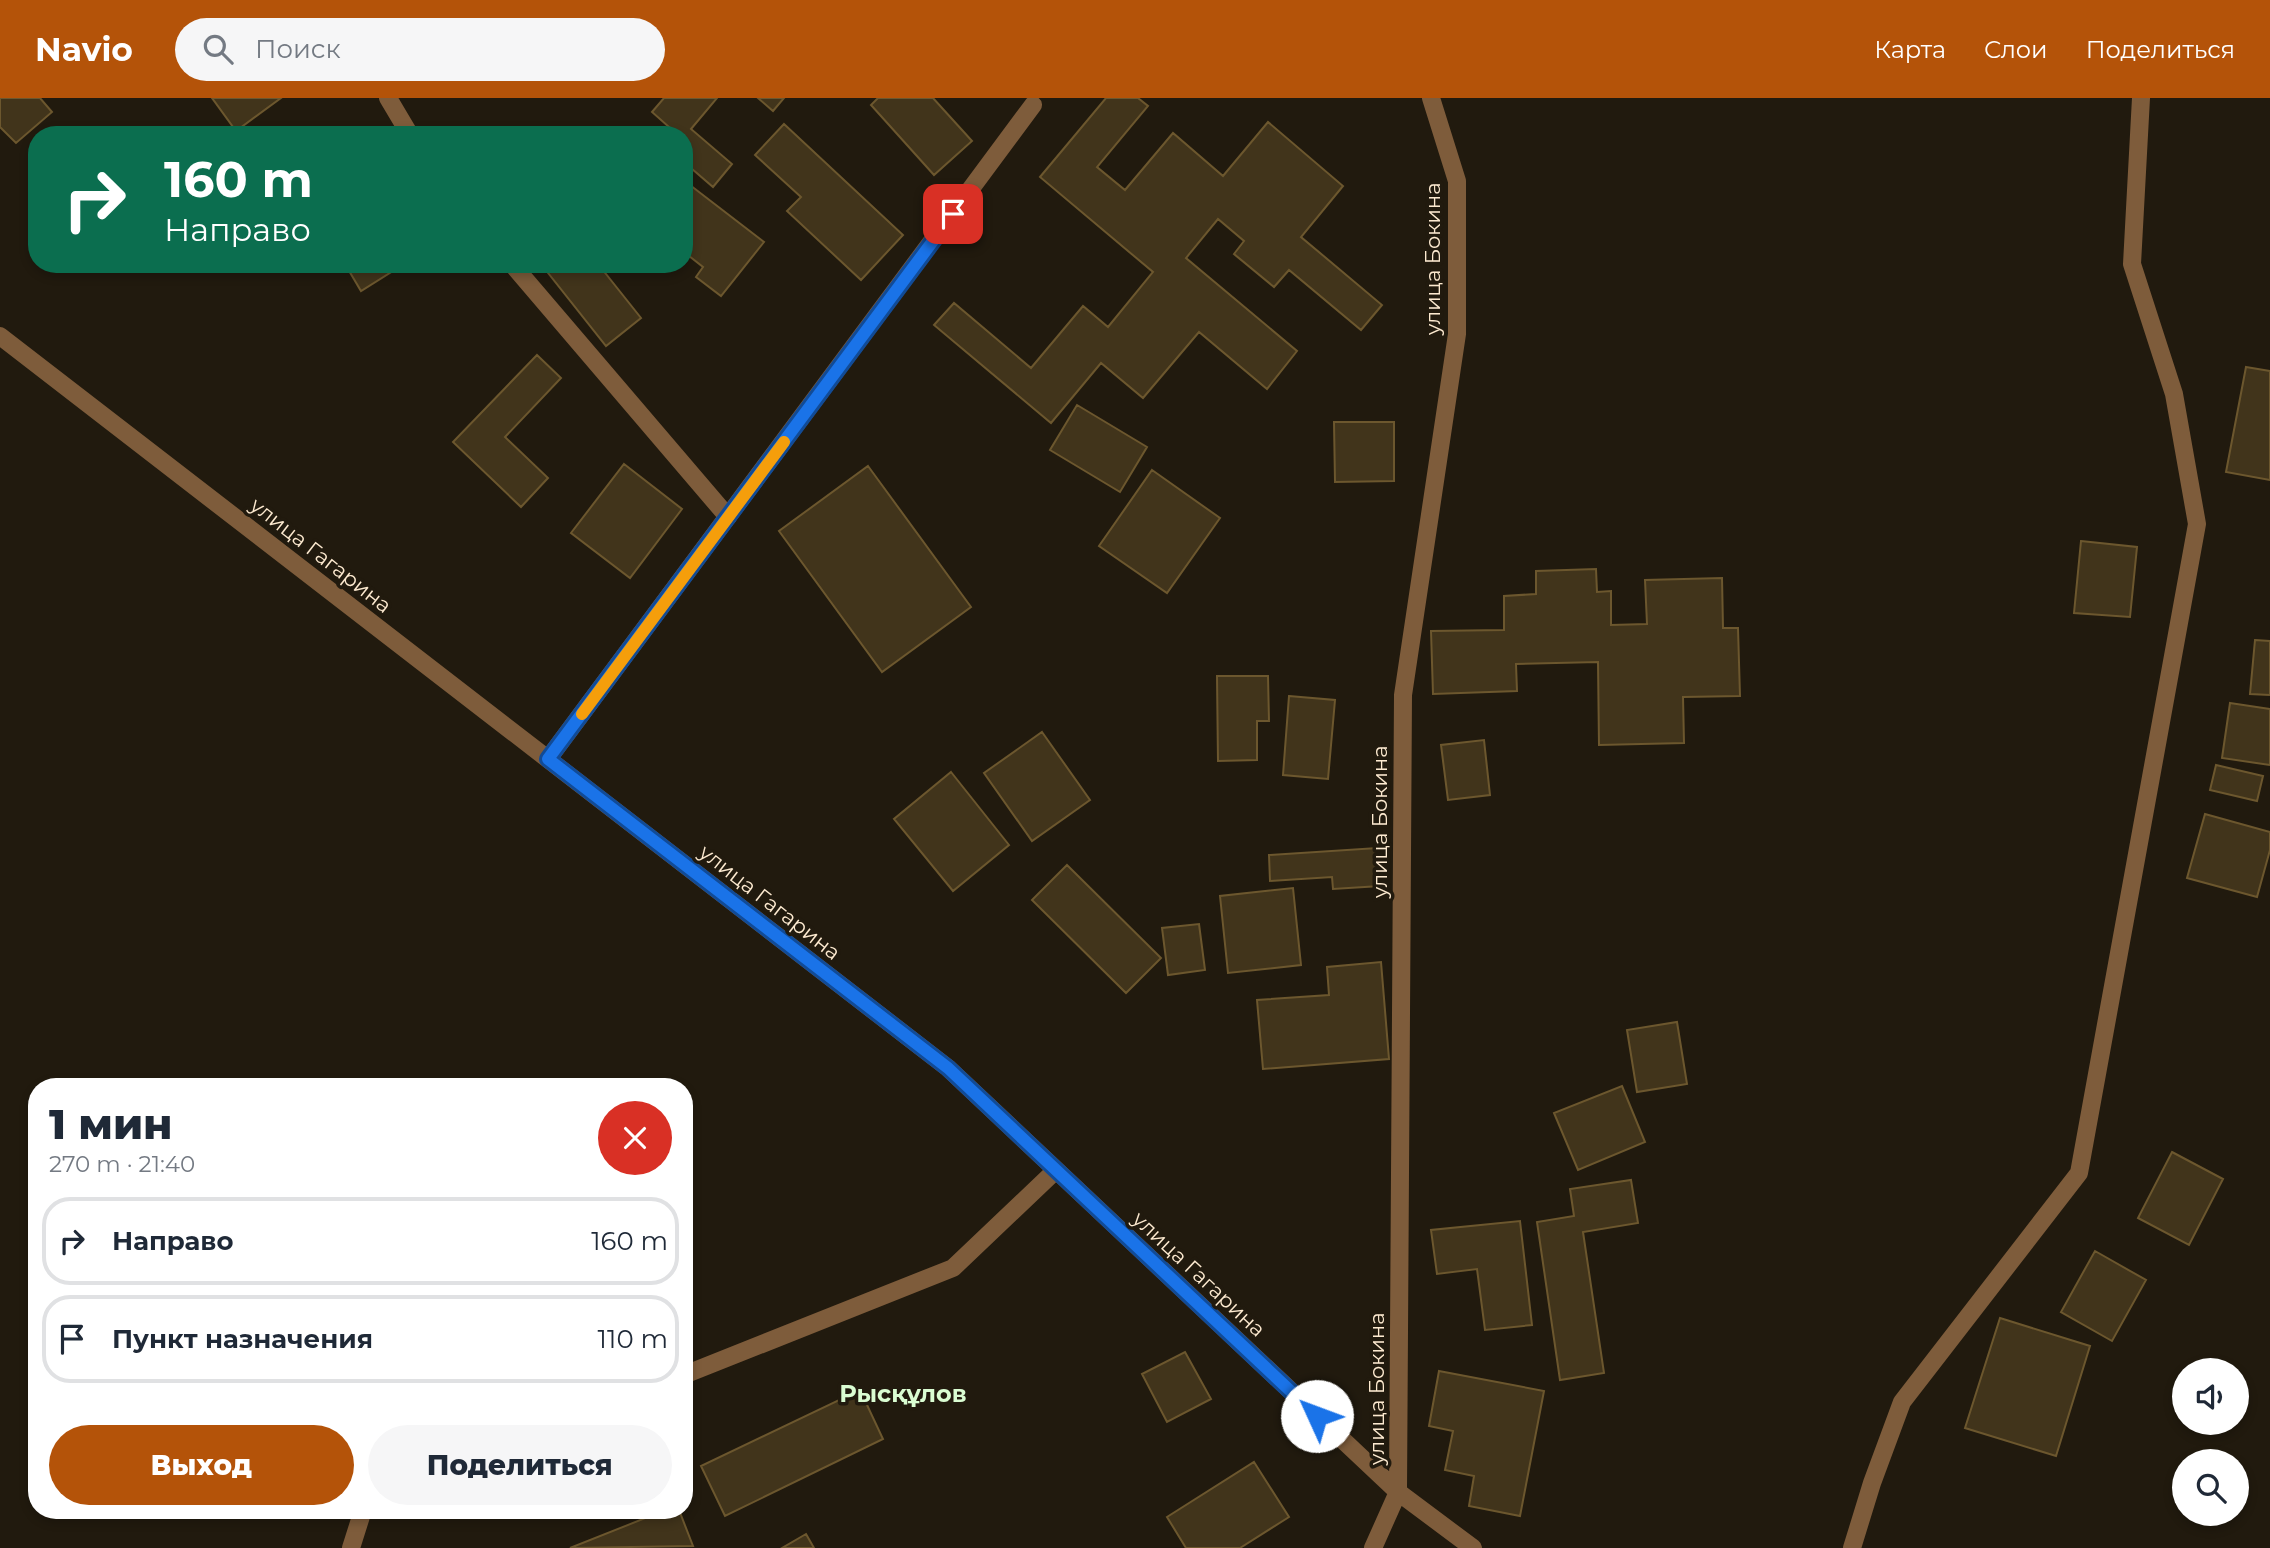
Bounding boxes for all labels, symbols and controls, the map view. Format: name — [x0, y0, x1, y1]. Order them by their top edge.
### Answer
search box — [175, 18, 665, 81]
text: Navio — [35, 29, 133, 69]
icon: search — [199, 30, 237, 68]
text: Поиск — [255, 33, 341, 65]
text: Карта — [1874, 35, 1946, 64]
text: Слои — [1984, 35, 2048, 64]
text: Поделиться — [2086, 35, 2235, 64]
text: 160 m — [164, 150, 313, 209]
icon: right — [49, 154, 140, 245]
street label: улица Бокина — [1420, 183, 1445, 336]
pin — [923, 184, 983, 244]
icon: arrive — [934, 195, 972, 233]
text: Направо — [164, 210, 311, 249]
street label: улица Гагарина — [245, 492, 397, 618]
street label: улица Бокина — [1367, 746, 1392, 899]
street label: улица Гагарина — [694, 839, 846, 965]
text: 1 мин — [49, 1098, 173, 1150]
button: close — [598, 1101, 672, 1175]
text: 270 m · 21:40 — [49, 1150, 195, 1178]
street label: улица Гагарина — [1127, 1205, 1270, 1342]
icon: right — [53, 1222, 91, 1260]
text: Направо — [112, 1225, 233, 1257]
text: 160 m — [591, 1225, 668, 1257]
street label: улица Бокина — [1364, 1313, 1389, 1466]
icon: arrive — [53, 1320, 91, 1358]
text: Пункт назначения — [112, 1323, 373, 1355]
text: 110 m — [598, 1323, 668, 1355]
map controls — [2172, 1358, 2249, 1526]
button: sound — [2172, 1358, 2249, 1435]
district label: Рысқұлов — [839, 1379, 967, 1408]
position arrow — [1280, 1379, 1354, 1453]
button: Выход — [49, 1425, 354, 1505]
button: Поделиться — [368, 1425, 672, 1505]
button: search — [2172, 1449, 2249, 1526]

